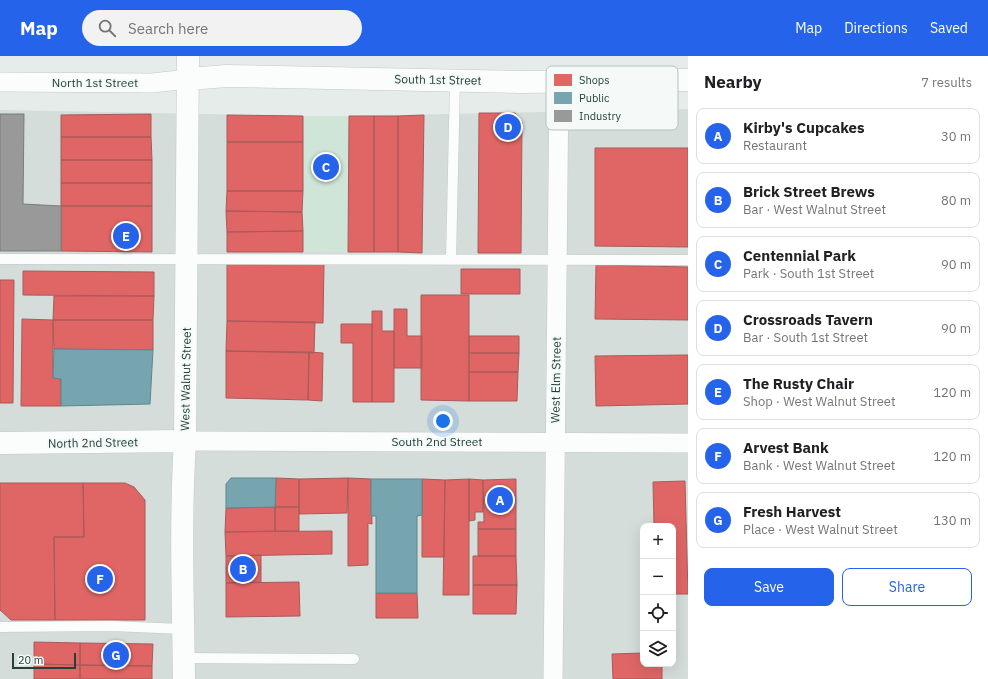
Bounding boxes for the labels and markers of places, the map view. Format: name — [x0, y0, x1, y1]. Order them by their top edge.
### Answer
pin: D — [495, 112, 521, 142]
pin: C — [313, 152, 339, 182]
pin: E — [113, 221, 139, 251]
pin: A — [487, 485, 513, 515]
pin: B — [230, 554, 256, 584]
pin: F — [87, 564, 113, 594]
pin: G — [103, 640, 129, 670]

